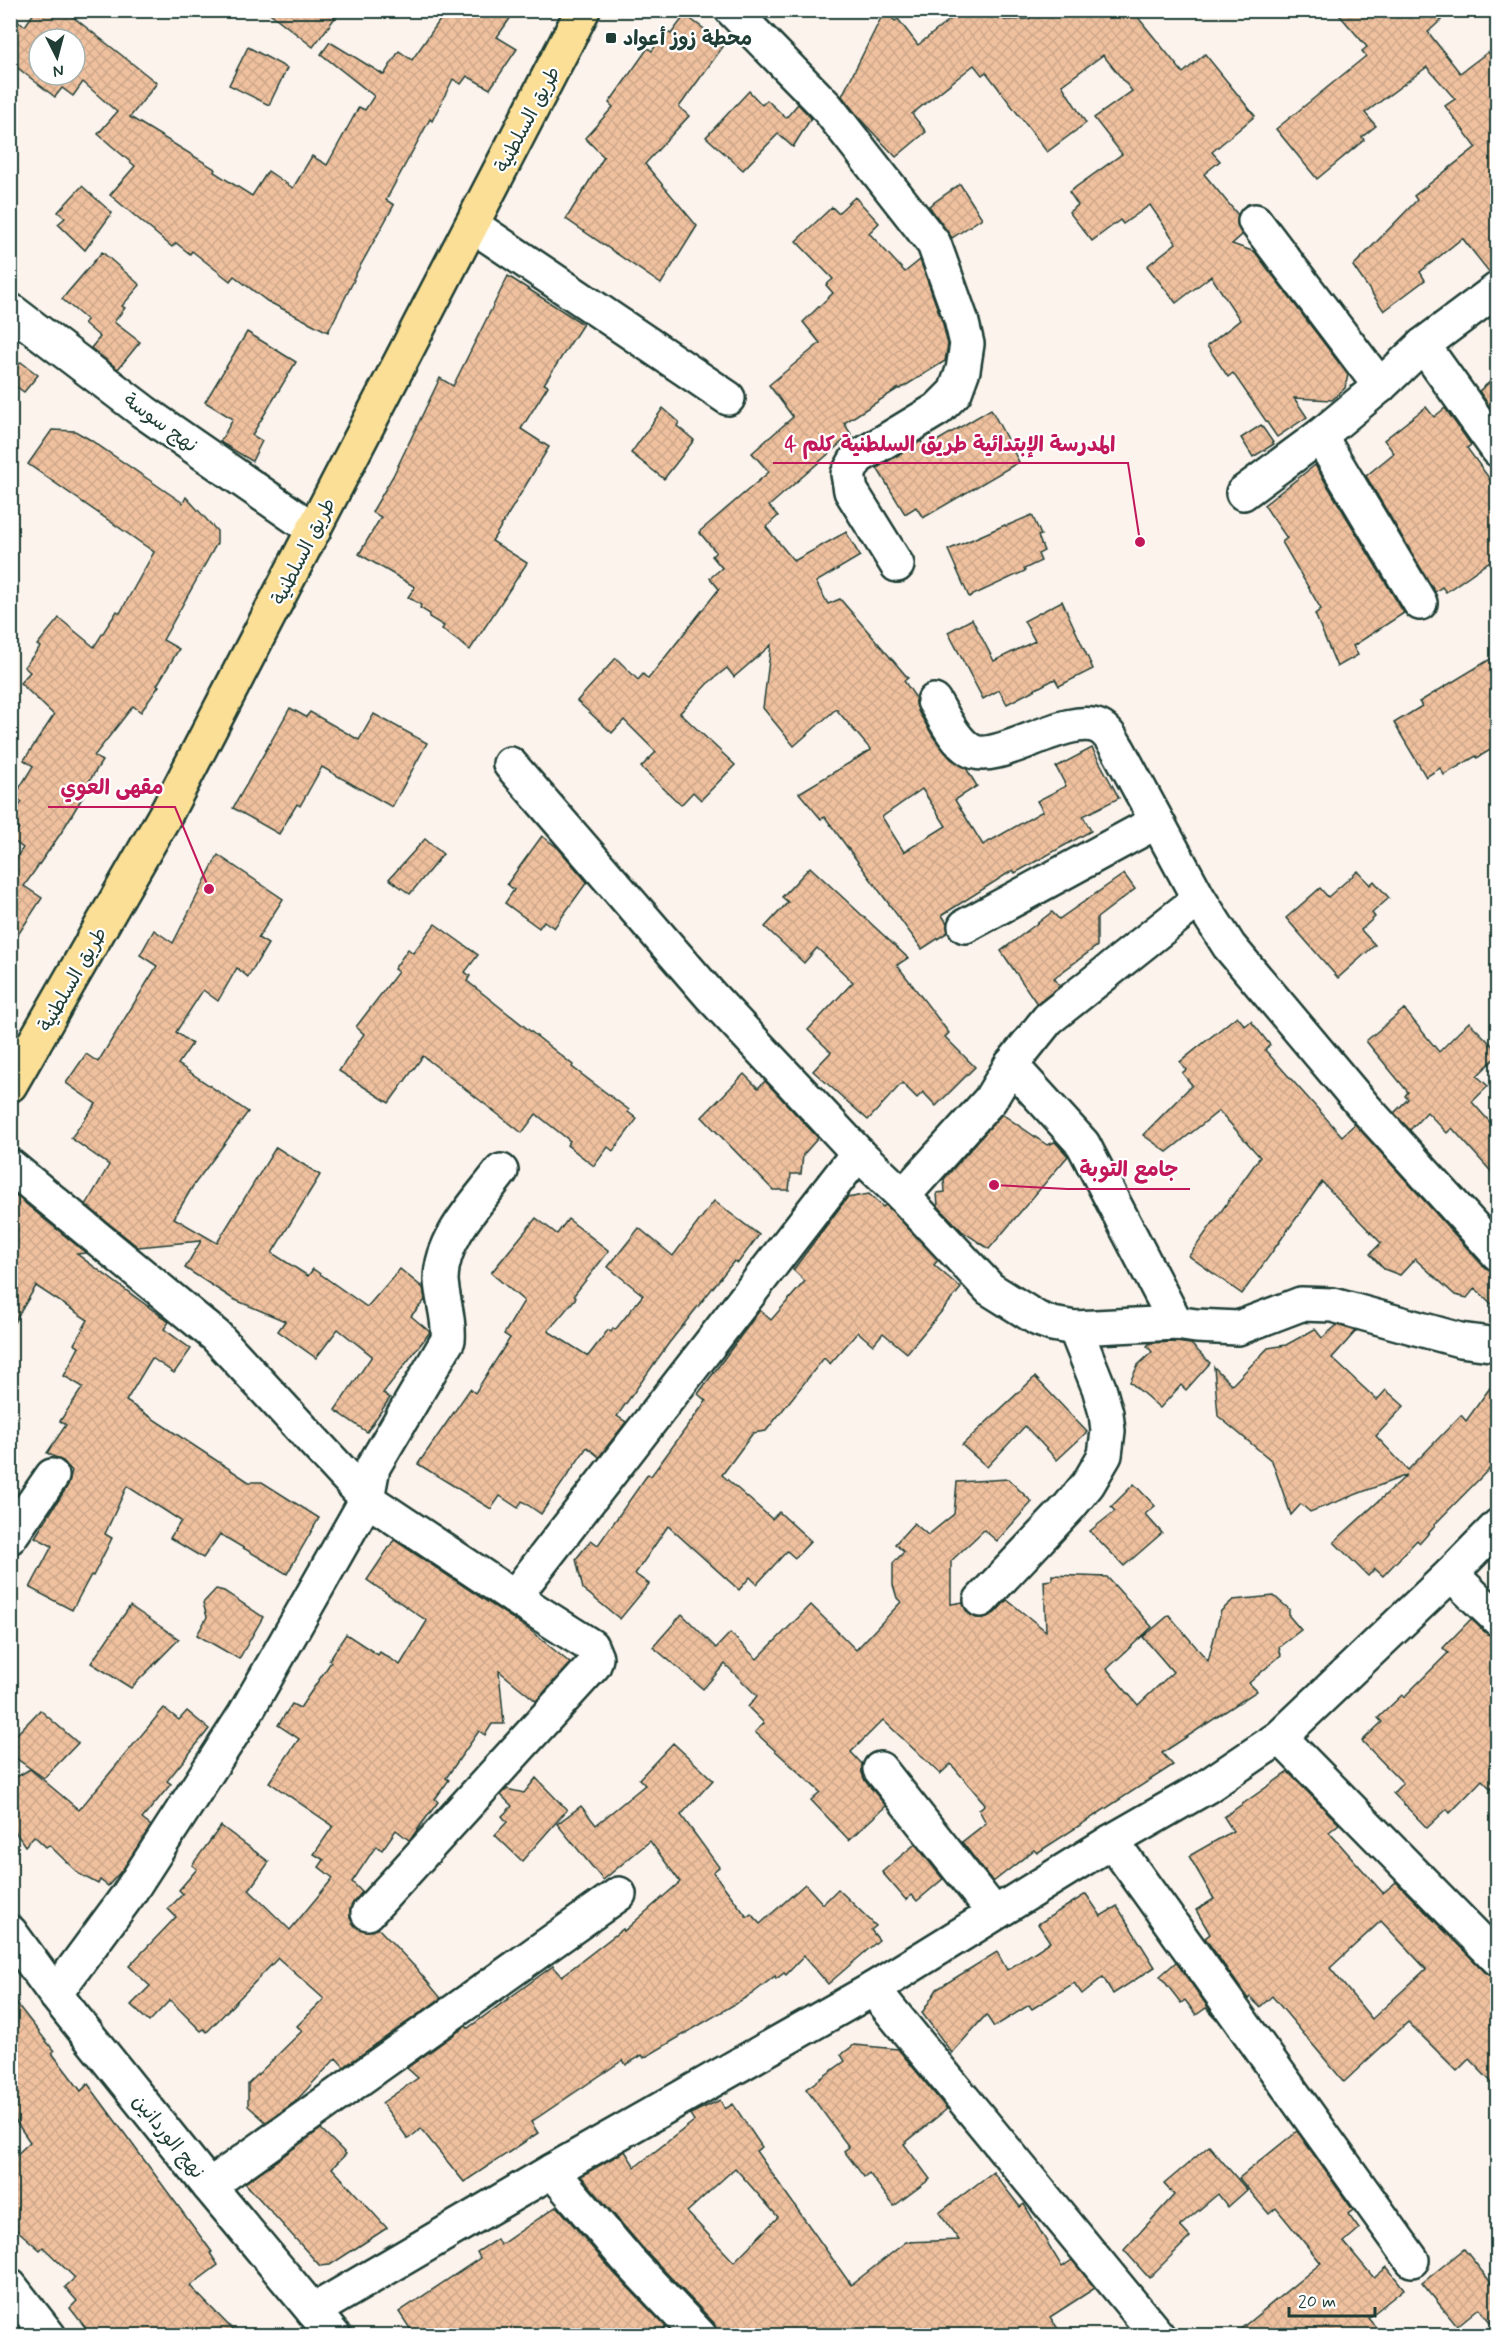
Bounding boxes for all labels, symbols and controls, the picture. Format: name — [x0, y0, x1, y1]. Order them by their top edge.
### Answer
place label: محطة زوز أعواد — [623, 26, 752, 53]
north arrow — [27, 27, 87, 87]
marker: محطة زوز أعواد — [604, 31, 618, 45]
text: N — [52, 59, 65, 81]
street label: طريق السلطنية — [489, 62, 568, 178]
street label: نهج سوسة — [117, 387, 203, 459]
callout: المدرسة الإبتدائية طريق السلطنية كلم 4 — [773, 424, 1128, 463]
text: المدرسة الإبتدائية طريق السلطنية كلم 4 — [785, 431, 1115, 460]
street label: طريق السلطنية — [266, 494, 343, 610]
callout: مقهى العوي — [48, 768, 175, 807]
text: مقهى العوي — [61, 774, 164, 803]
street label: طريق السلطنية — [32, 922, 114, 1037]
callout: جامع التوبة — [1067, 1150, 1190, 1189]
text: جامع التوبة — [1080, 1156, 1178, 1184]
street label: نهج الوردانين — [125, 2089, 210, 2185]
scale bar — [1289, 2280, 1374, 2318]
text: 20 m — [1298, 2290, 1336, 2314]

